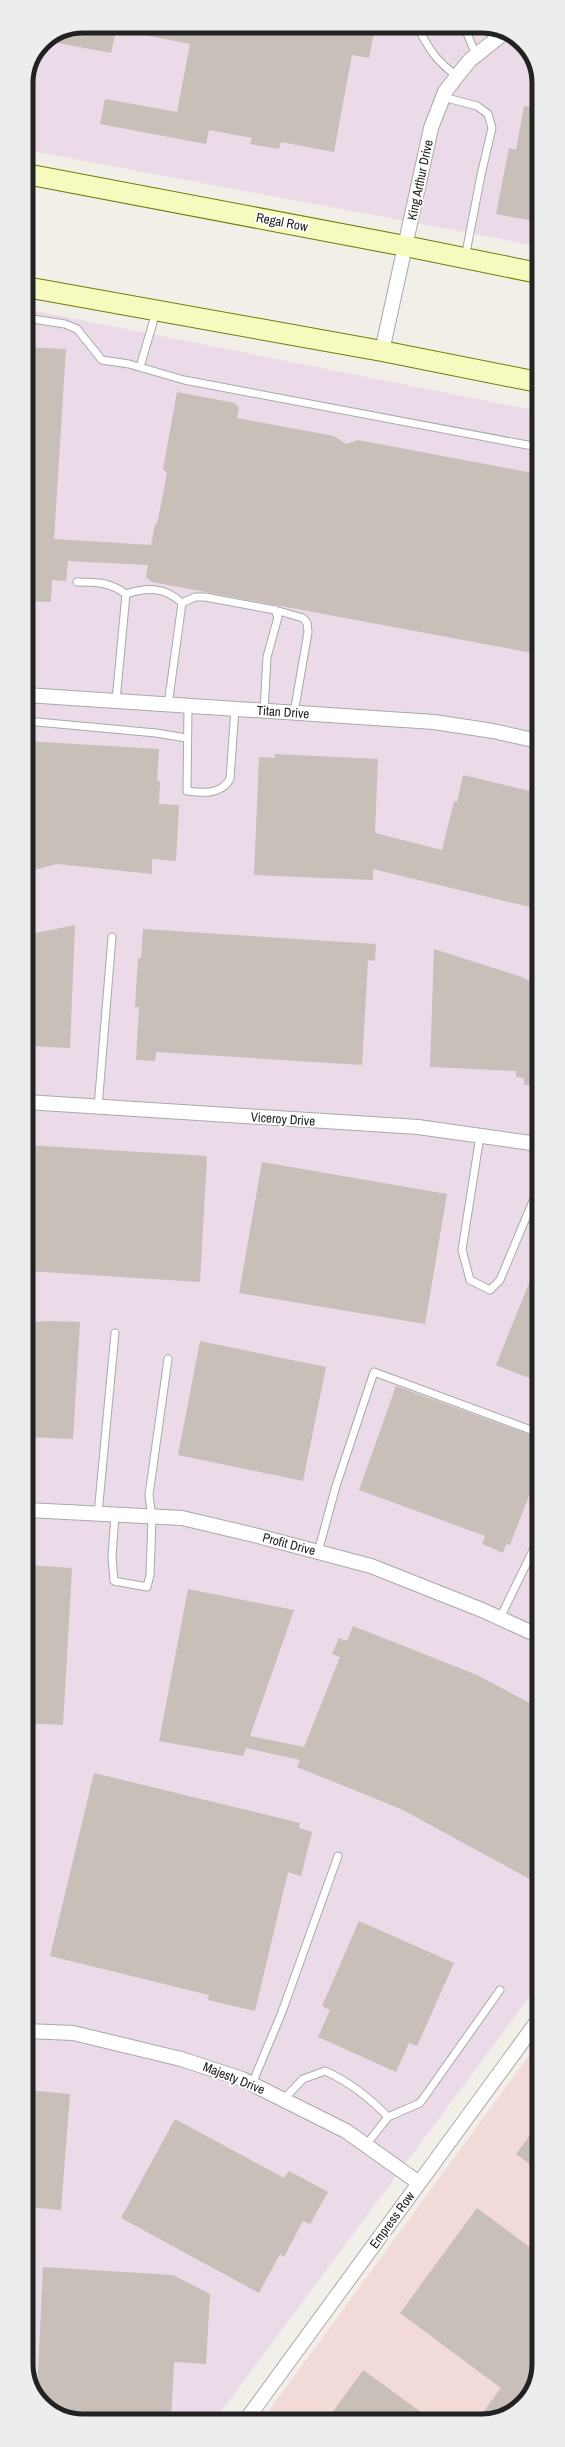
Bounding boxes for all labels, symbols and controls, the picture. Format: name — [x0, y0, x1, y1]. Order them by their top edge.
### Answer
street label: King Arthur Drive — [403, 138, 437, 222]
street label: Regal Row — [255, 209, 310, 235]
street label: Titan Drive — [256, 702, 310, 722]
street label: Viceroy Drive — [250, 1108, 316, 1130]
street label: Profit Drive — [261, 1529, 317, 1559]
street label: Majesty Drive — [201, 2058, 267, 2098]
street label: Empress Row — [366, 2188, 419, 2252]

